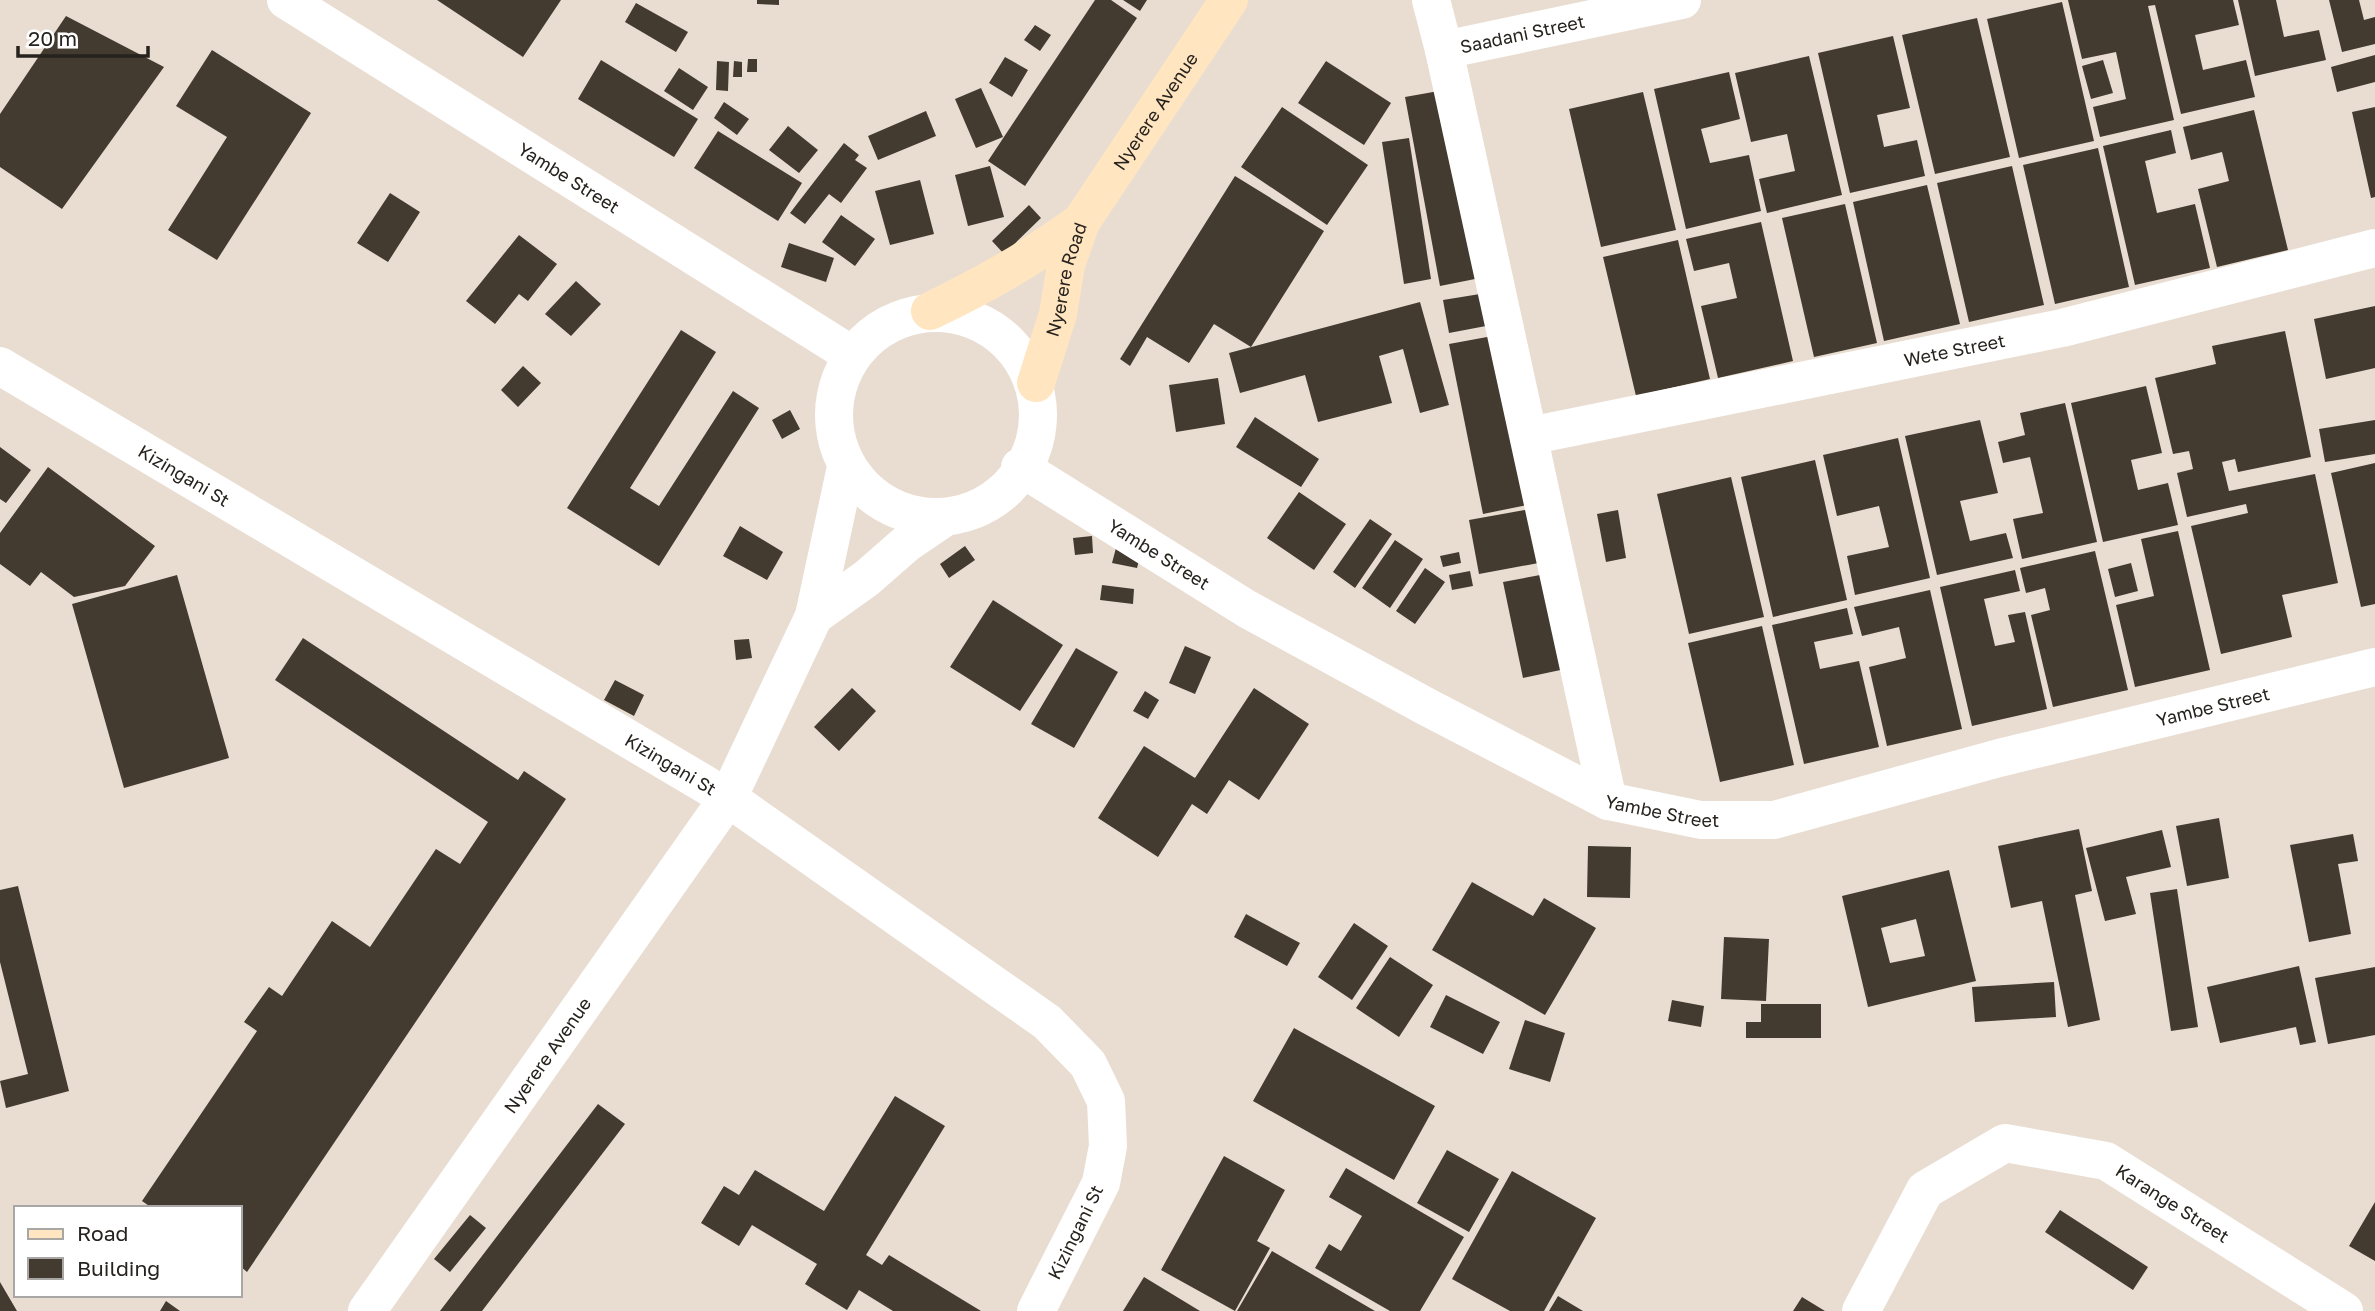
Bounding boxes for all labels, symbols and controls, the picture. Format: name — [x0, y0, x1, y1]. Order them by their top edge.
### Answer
street label: Saadani Street — [1458, 10, 1587, 57]
scale bar — [18, 14, 147, 58]
text: 20 m — [28, 25, 77, 51]
street label: Nyerere Avenue — [1108, 48, 1202, 174]
street label: Yambe Street — [514, 137, 624, 217]
street label: Nyerere Road — [1041, 219, 1091, 339]
street label: Wete Street — [1902, 329, 2007, 371]
street label: Kizingani St — [134, 440, 234, 511]
street label: Yambe Street — [1104, 514, 1214, 594]
street label: Yambe Street — [2154, 682, 2272, 731]
street label: Kizingani St — [621, 728, 720, 800]
street label: Yambe Street — [1603, 790, 1719, 831]
street label: Nyerere Avenue — [499, 993, 595, 1117]
street label: Karange Street — [2112, 1159, 2233, 1247]
street label: Kizingani St — [1043, 1181, 1107, 1283]
legend — [14, 1206, 242, 1297]
text: Road — [77, 1220, 128, 1246]
text: Building — [77, 1255, 160, 1281]

